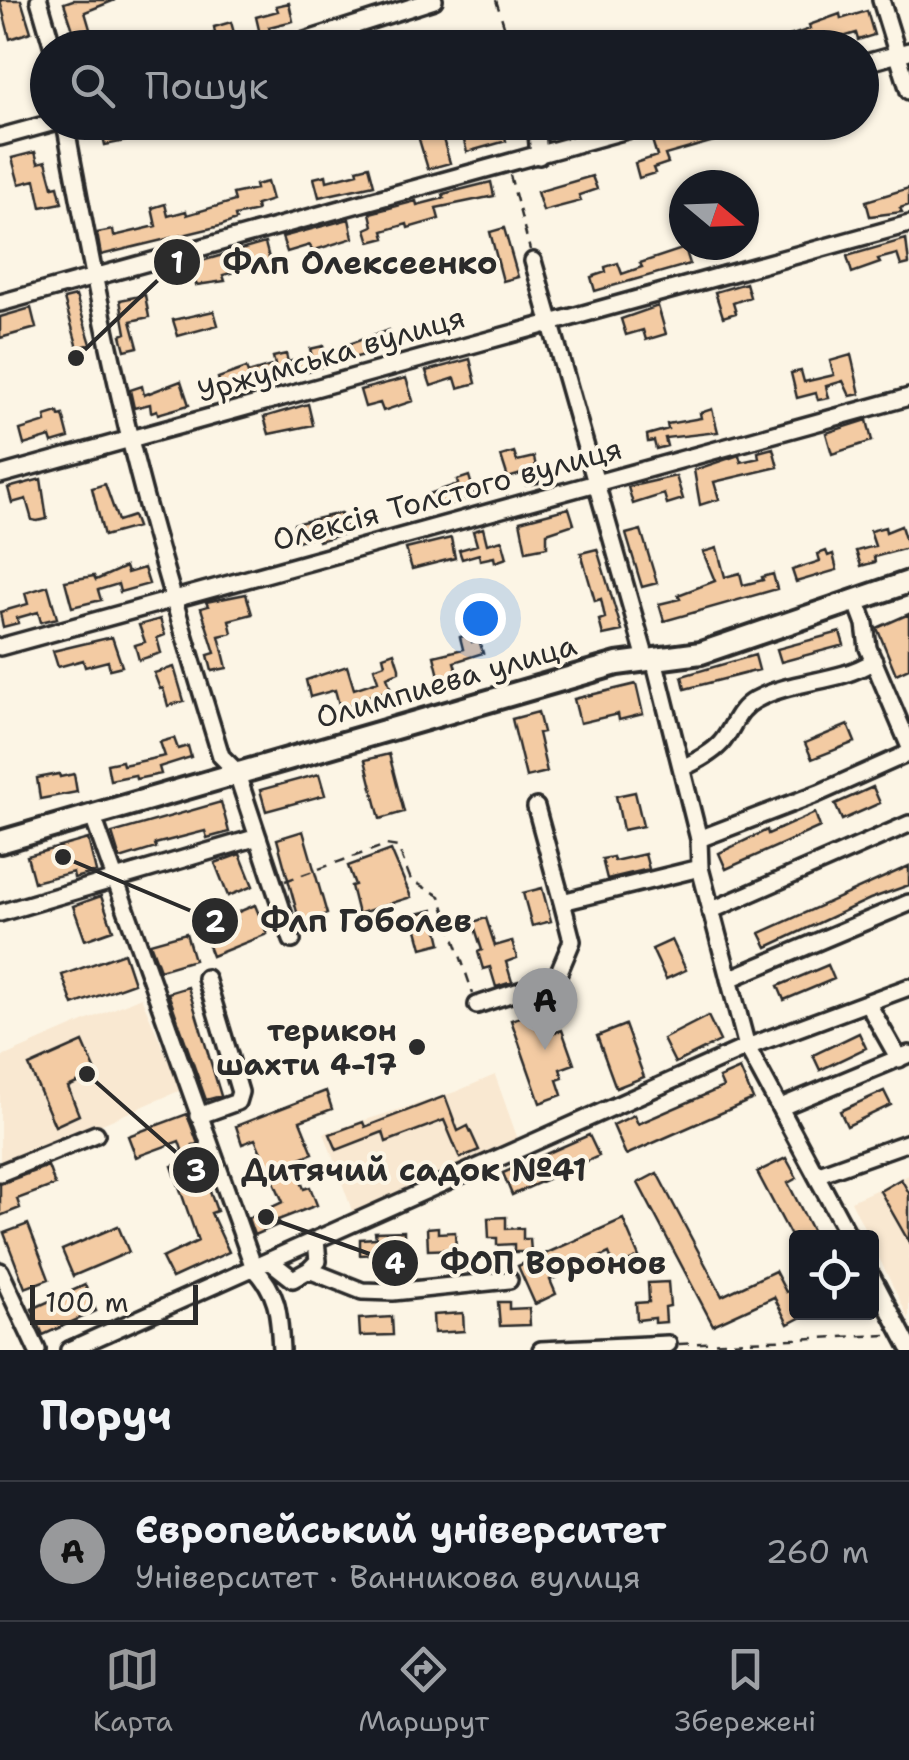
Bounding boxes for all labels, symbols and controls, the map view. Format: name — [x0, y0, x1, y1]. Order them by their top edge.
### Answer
search box — [30, 30, 879, 140]
icon: search — [65, 58, 120, 113]
text: Пошук — [145, 60, 268, 111]
north arrow — [669, 170, 759, 260]
callout: Флп Олексеенко — [152, 231, 517, 293]
text: Флп Олексеенко — [222, 241, 498, 284]
text: 1 — [170, 242, 184, 283]
street label: Уржумська вулиця — [193, 296, 469, 412]
street label: Олексія Толстого вулиця — [268, 428, 626, 560]
your location — [455, 593, 506, 644]
street label: Олимпиева улица — [311, 624, 581, 738]
callout: Флп Гоболев — [190, 890, 491, 952]
text: Флп Гоболев — [260, 899, 472, 942]
text: 2 — [205, 901, 226, 942]
pin: A — [512, 968, 578, 1050]
place label: терикон шахти 4-17 — [216, 1010, 397, 1085]
marker: терикон шахти 4-17 — [406, 1036, 428, 1058]
callout: Дитячий садок №41 — [171, 1139, 607, 1201]
text: Дитячий садок №41 — [241, 1148, 587, 1191]
text: 3 — [186, 1150, 207, 1191]
map controls — [789, 1230, 879, 1320]
button: locate — [789, 1230, 879, 1320]
callout: ФОП Воронов — [370, 1232, 686, 1294]
text: ФОП Воронов — [440, 1241, 666, 1284]
text: 4 — [385, 1243, 406, 1284]
scale bar — [30, 1280, 198, 1324]
text: 100 m — [45, 1283, 129, 1321]
text: Поруч — [40, 1387, 172, 1443]
text: Європейський університет — [135, 1504, 666, 1555]
text: A — [60, 1530, 85, 1573]
text: 260 m — [766, 1530, 869, 1573]
text: Університет · Ванникова вулиця — [135, 1555, 641, 1598]
tab: Карта — [93, 1642, 173, 1740]
tab: Маршрут — [358, 1642, 489, 1740]
tab: Збережені — [675, 1642, 816, 1740]

